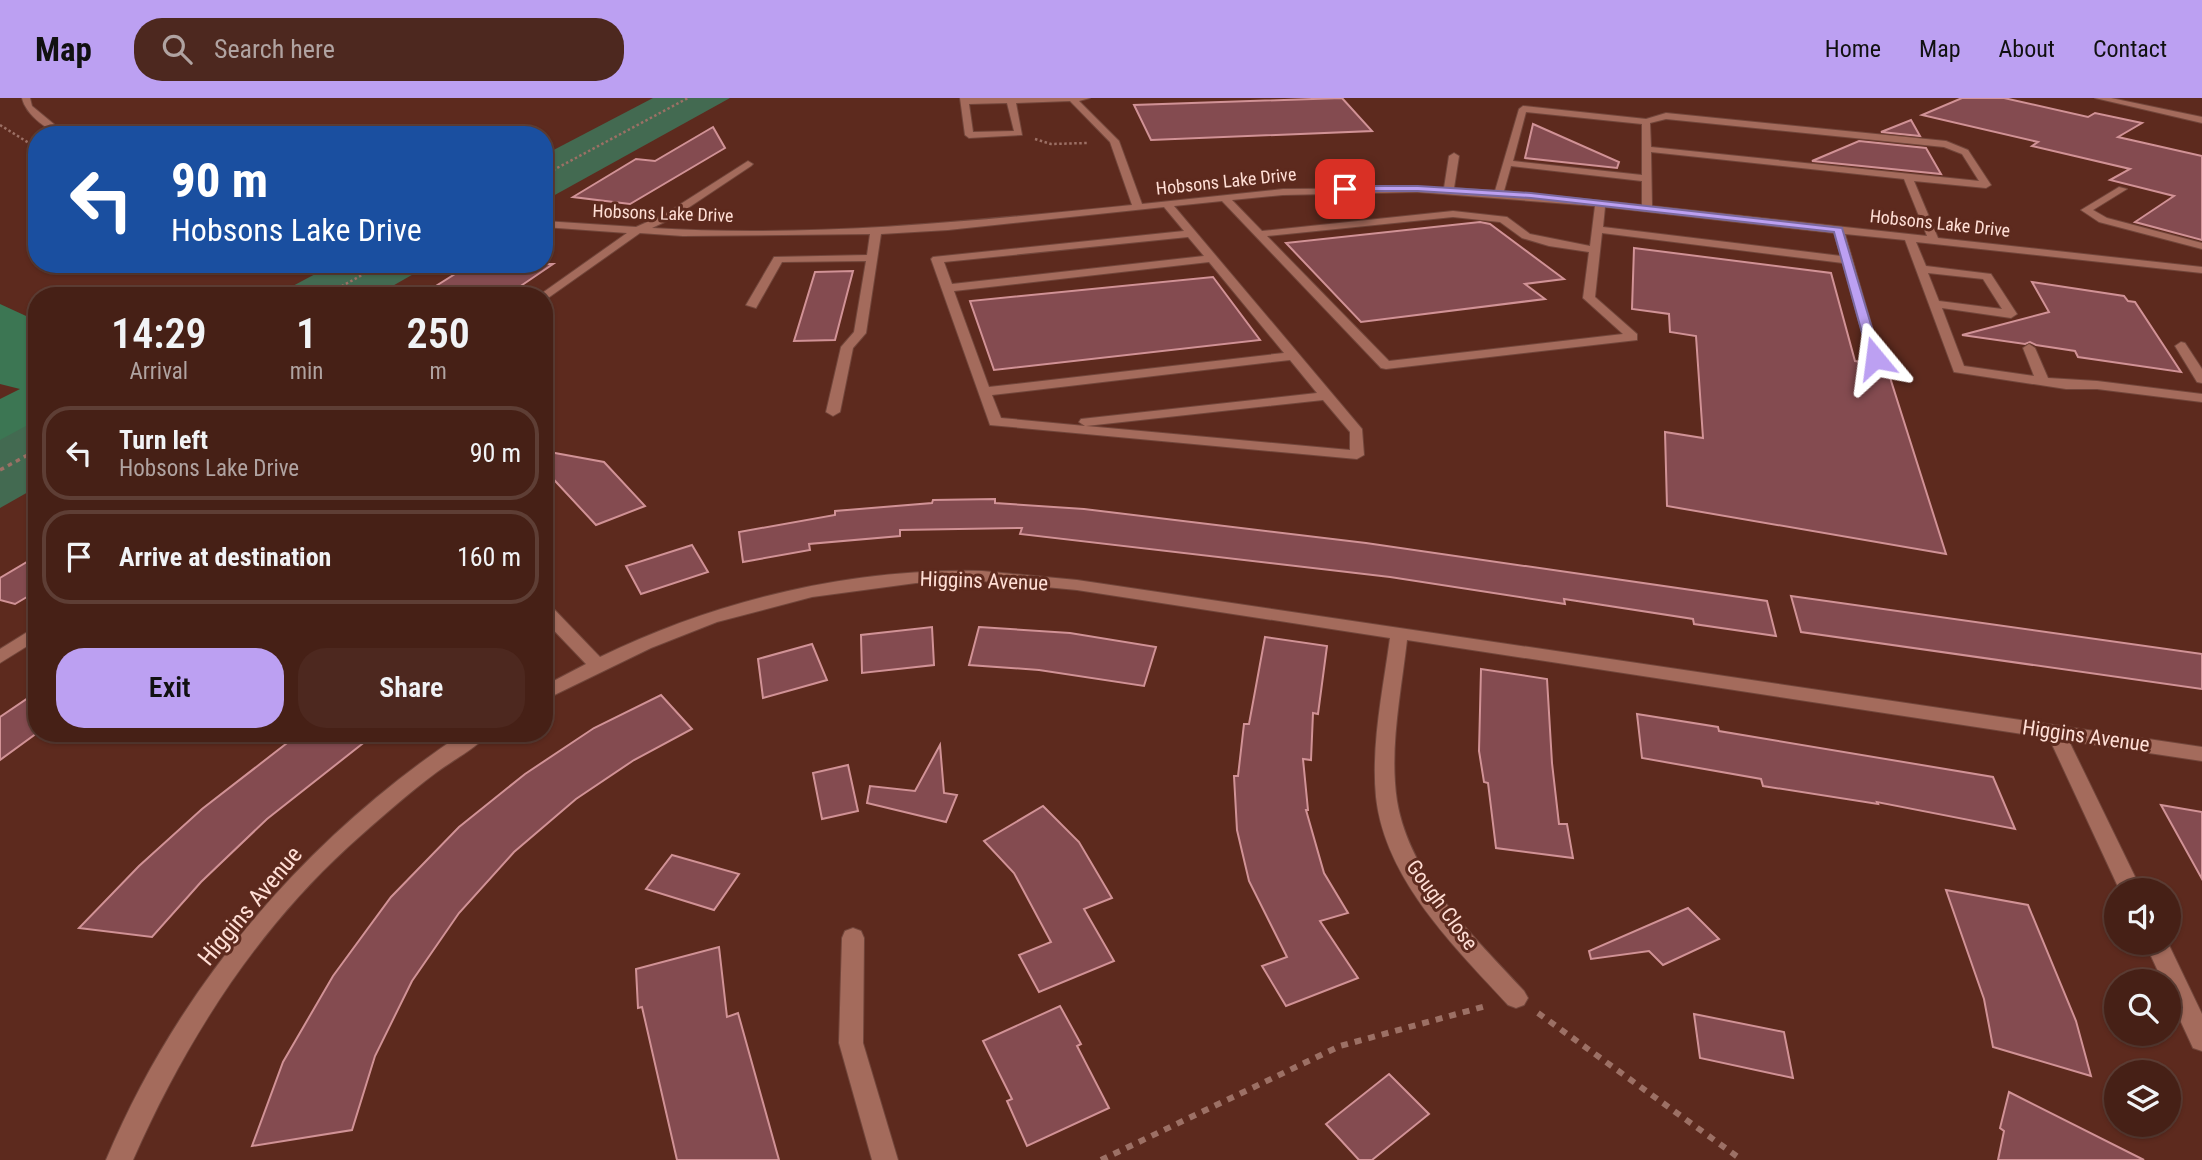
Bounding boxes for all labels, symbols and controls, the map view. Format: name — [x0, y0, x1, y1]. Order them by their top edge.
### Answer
search box — [134, 18, 624, 81]
text: Map — [35, 30, 92, 69]
icon: search — [158, 30, 196, 68]
text: Search here — [214, 34, 335, 64]
text: Home — [1825, 35, 1881, 63]
text: Map — [1919, 35, 1961, 63]
text: About — [1999, 35, 2055, 63]
text: Contact — [2093, 35, 2167, 63]
text: 90 m — [171, 152, 268, 209]
icon: left — [56, 154, 147, 245]
pin — [1315, 159, 1375, 219]
street label: Hobsons Lake Drive — [1155, 163, 1297, 199]
icon: arrive — [1326, 170, 1364, 208]
street label: Hobsons Lake Drive — [592, 200, 734, 226]
street label: Hobsons Lake Drive — [1869, 205, 2011, 241]
text: Hobsons Lake Drive — [171, 211, 422, 249]
text: 14:29 — [111, 309, 207, 358]
text: 1 — [296, 309, 317, 358]
text: 250 — [407, 309, 470, 358]
position arrow — [1838, 321, 1912, 395]
text: Arrival — [130, 358, 188, 385]
text: min — [290, 358, 323, 385]
text: m — [430, 358, 447, 385]
text: Turn left — [119, 425, 208, 455]
icon: left — [60, 434, 98, 472]
text: 90 m — [470, 438, 521, 468]
text: Hobsons Lake Drive — [119, 455, 299, 482]
icon: arrive — [60, 538, 98, 576]
text: Arrive at destination — [119, 542, 331, 572]
text: 160 m — [457, 542, 521, 572]
street label: Higgins Avenue — [919, 567, 1049, 595]
button: Exit — [56, 648, 284, 728]
button: Share — [298, 648, 525, 728]
street label: Higgins Avenue — [2021, 715, 2151, 757]
street label: Higgins Avenue — [192, 841, 308, 971]
street label: Gough Close — [1401, 855, 1483, 955]
map controls — [2104, 878, 2181, 1137]
button: sound — [2104, 878, 2181, 955]
button: search — [2104, 969, 2181, 1046]
button: layers — [2104, 1060, 2181, 1137]

